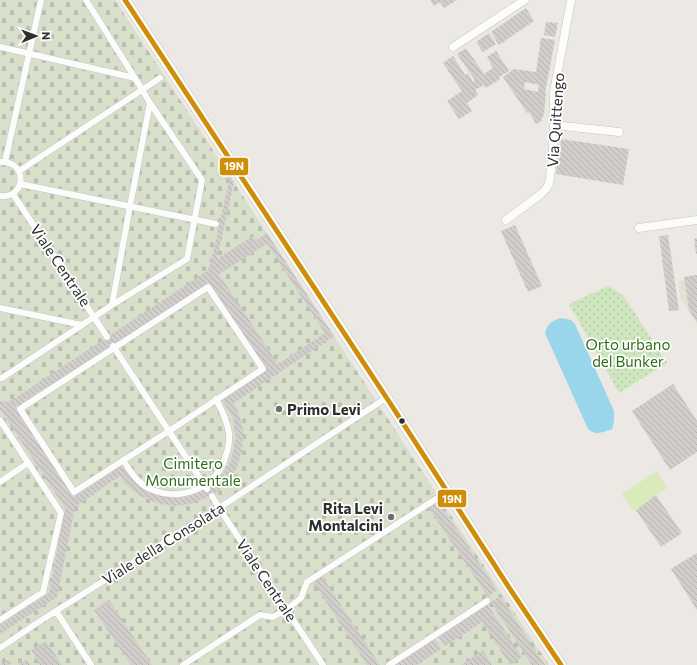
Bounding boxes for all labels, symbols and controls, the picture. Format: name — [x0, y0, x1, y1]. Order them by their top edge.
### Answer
north arrow — [16, 16, 56, 56]
text: N — [40, 32, 53, 40]
street label: Via Quittengo — [543, 72, 567, 168]
line badge: 19N — [219, 157, 249, 176]
text: 19N — [224, 159, 244, 172]
street label: Viale Centrale — [27, 221, 95, 309]
park label: Orto urbano del Bunker — [586, 335, 670, 370]
place label: Primo Levi — [287, 400, 361, 418]
marker: Primo Levi — [274, 404, 284, 414]
unlabelled marker — [397, 416, 407, 426]
park label: Cimitero Monumentale — [145, 454, 241, 489]
line badge: 19N — [437, 489, 467, 508]
text: 19N — [442, 492, 462, 505]
street label: Viale della Consolata — [99, 498, 227, 588]
place label: Rita Levi Montalcini — [308, 499, 383, 534]
marker: Rita Levi Montalcini — [386, 512, 396, 522]
street label: Viale Centrale — [233, 536, 301, 624]

